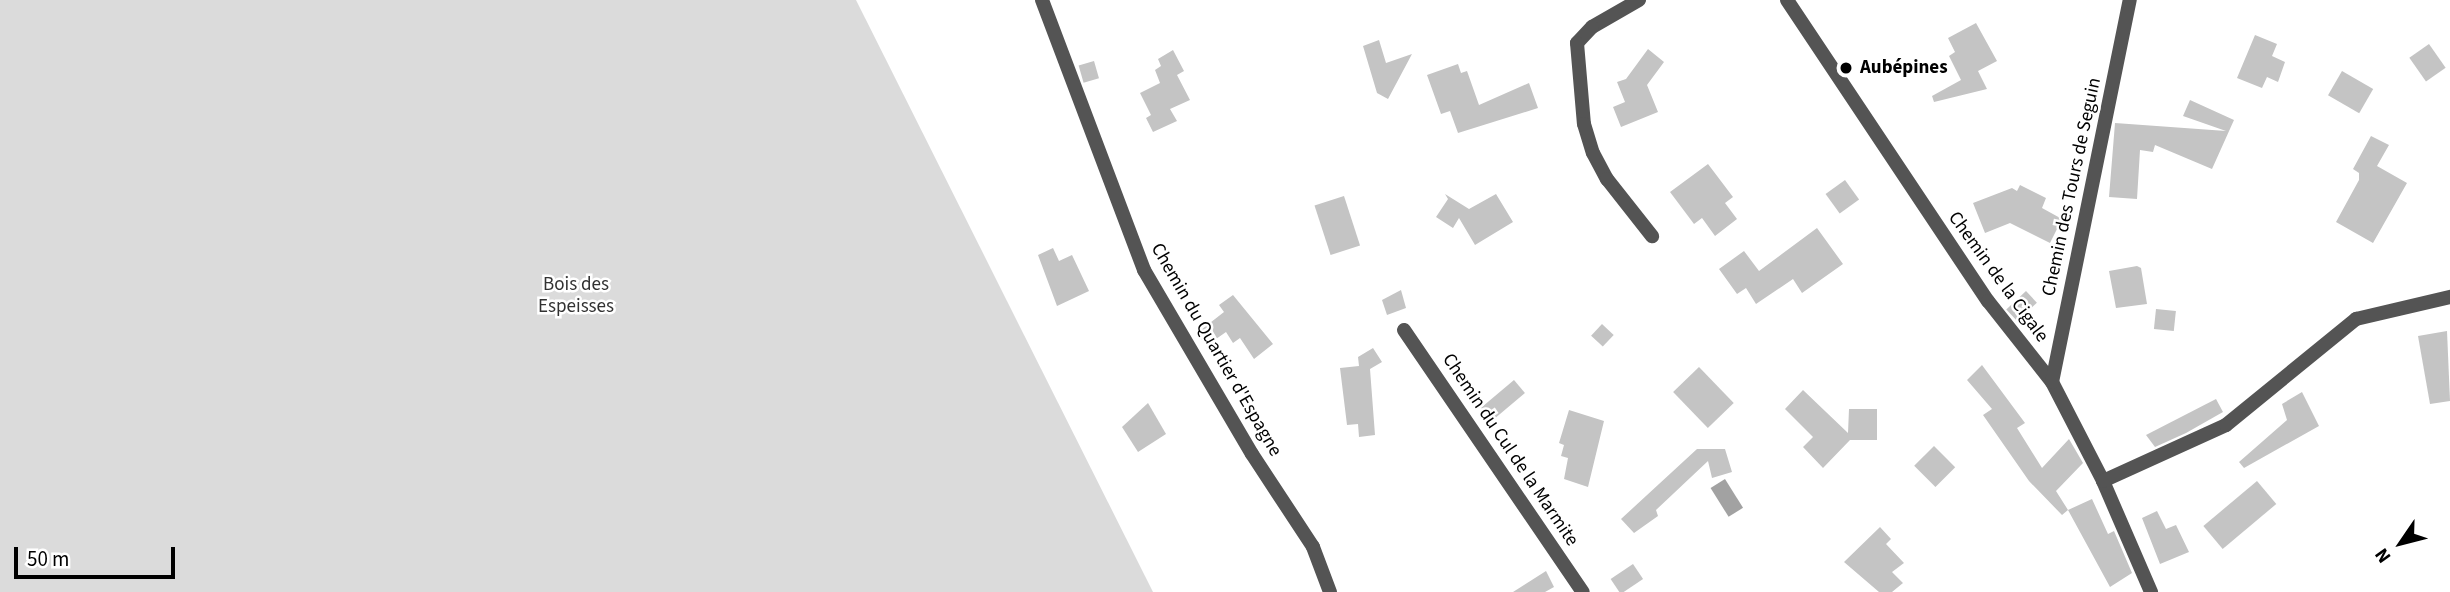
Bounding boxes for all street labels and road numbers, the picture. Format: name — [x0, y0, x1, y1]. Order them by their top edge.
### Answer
street label: Chemin des Tours de Seguin — [2038, 76, 2106, 298]
street label: Chemin de la Cigale — [1943, 207, 2053, 347]
street label: Chemin du Quartier d'Espagne — [1146, 239, 1286, 461]
street label: Chemin du Cul de la Marmite — [1437, 349, 1583, 551]

